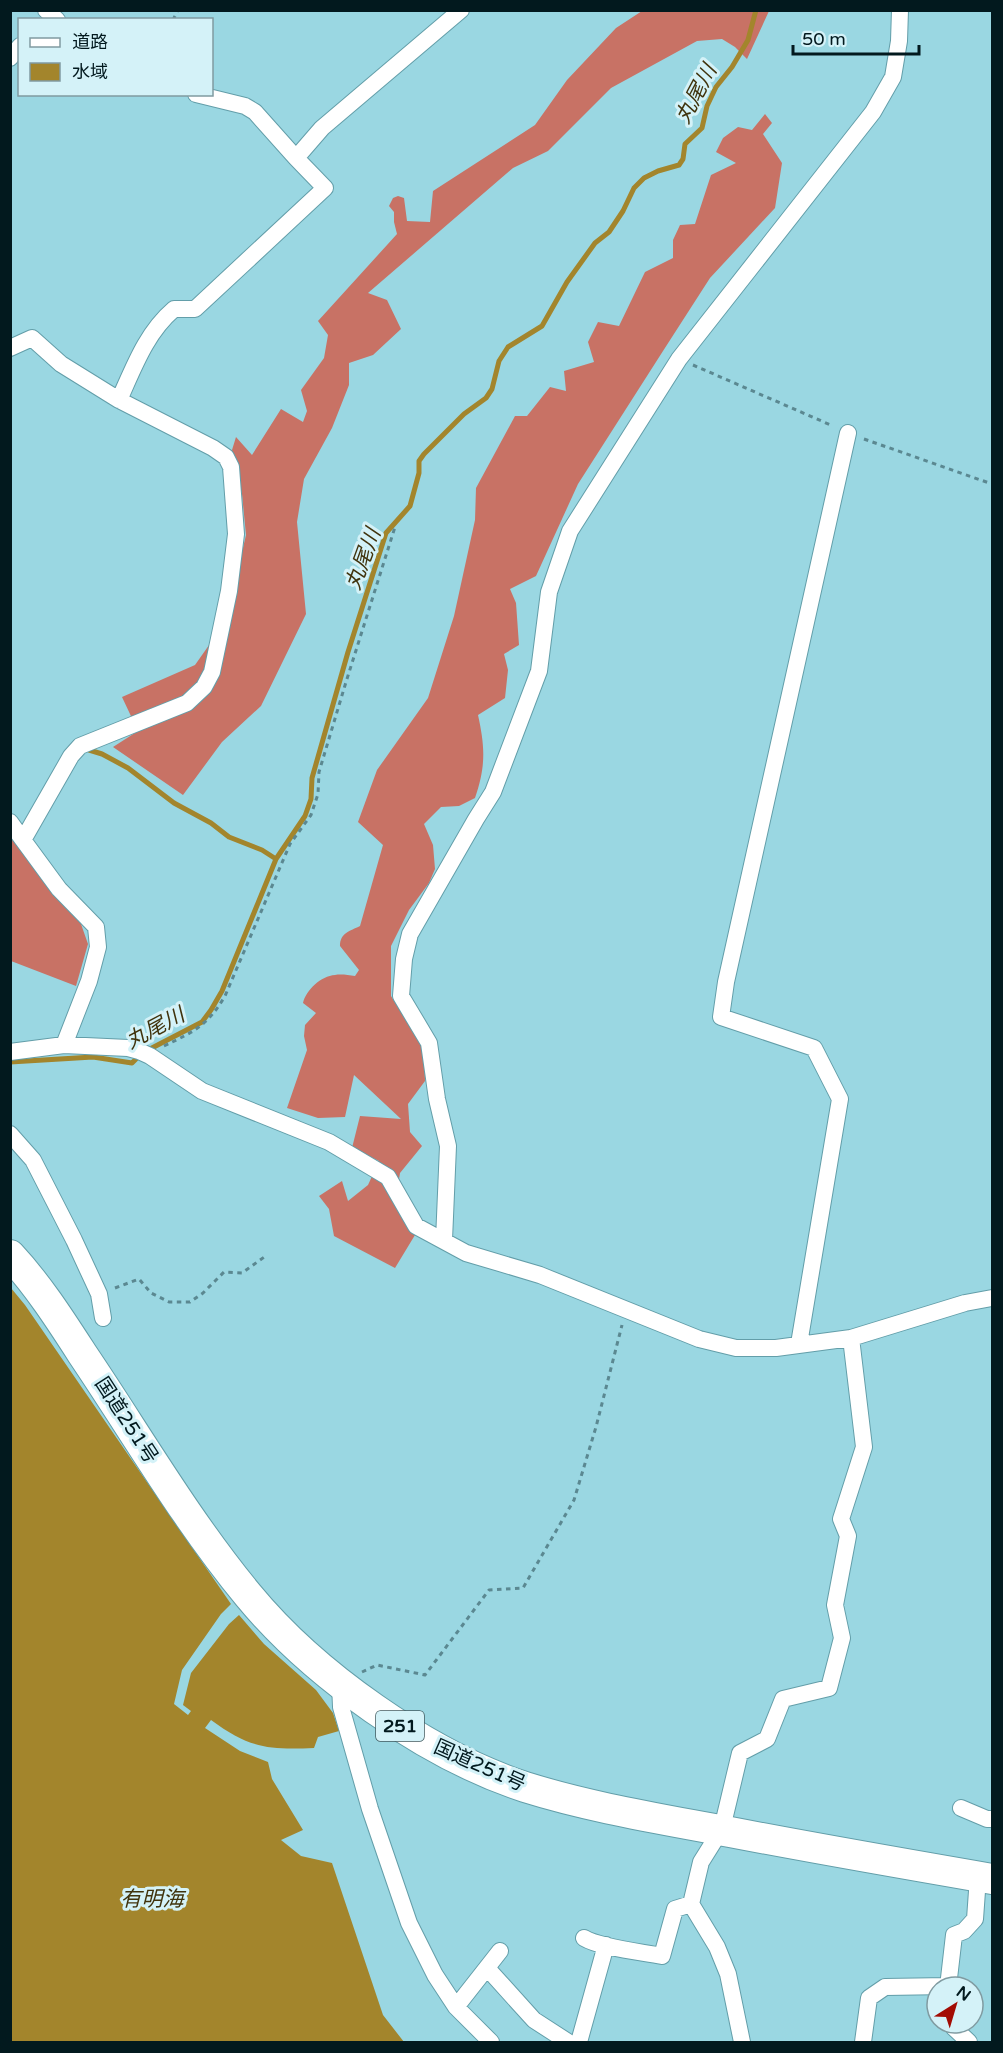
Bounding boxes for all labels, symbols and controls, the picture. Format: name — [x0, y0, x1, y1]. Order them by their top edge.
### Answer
legend — [18, 18, 213, 96]
scale bar — [793, 18, 919, 56]
text: 50 m — [802, 28, 846, 50]
text: 道路 — [72, 31, 108, 53]
water label: 丸尾川 — [671, 59, 723, 128]
text: 水域 — [72, 61, 108, 83]
water label: 丸尾川 — [341, 523, 387, 593]
water label: 丸尾川 — [122, 1002, 191, 1054]
street label: 国道251号 — [89, 1373, 163, 1468]
road number: 251 — [376, 1711, 424, 1741]
street label: 国道251号 — [430, 1735, 529, 1797]
water label: 有明海 — [121, 1887, 186, 1912]
north arrow — [925, 1975, 985, 2035]
text: N — [952, 1982, 975, 2006]

